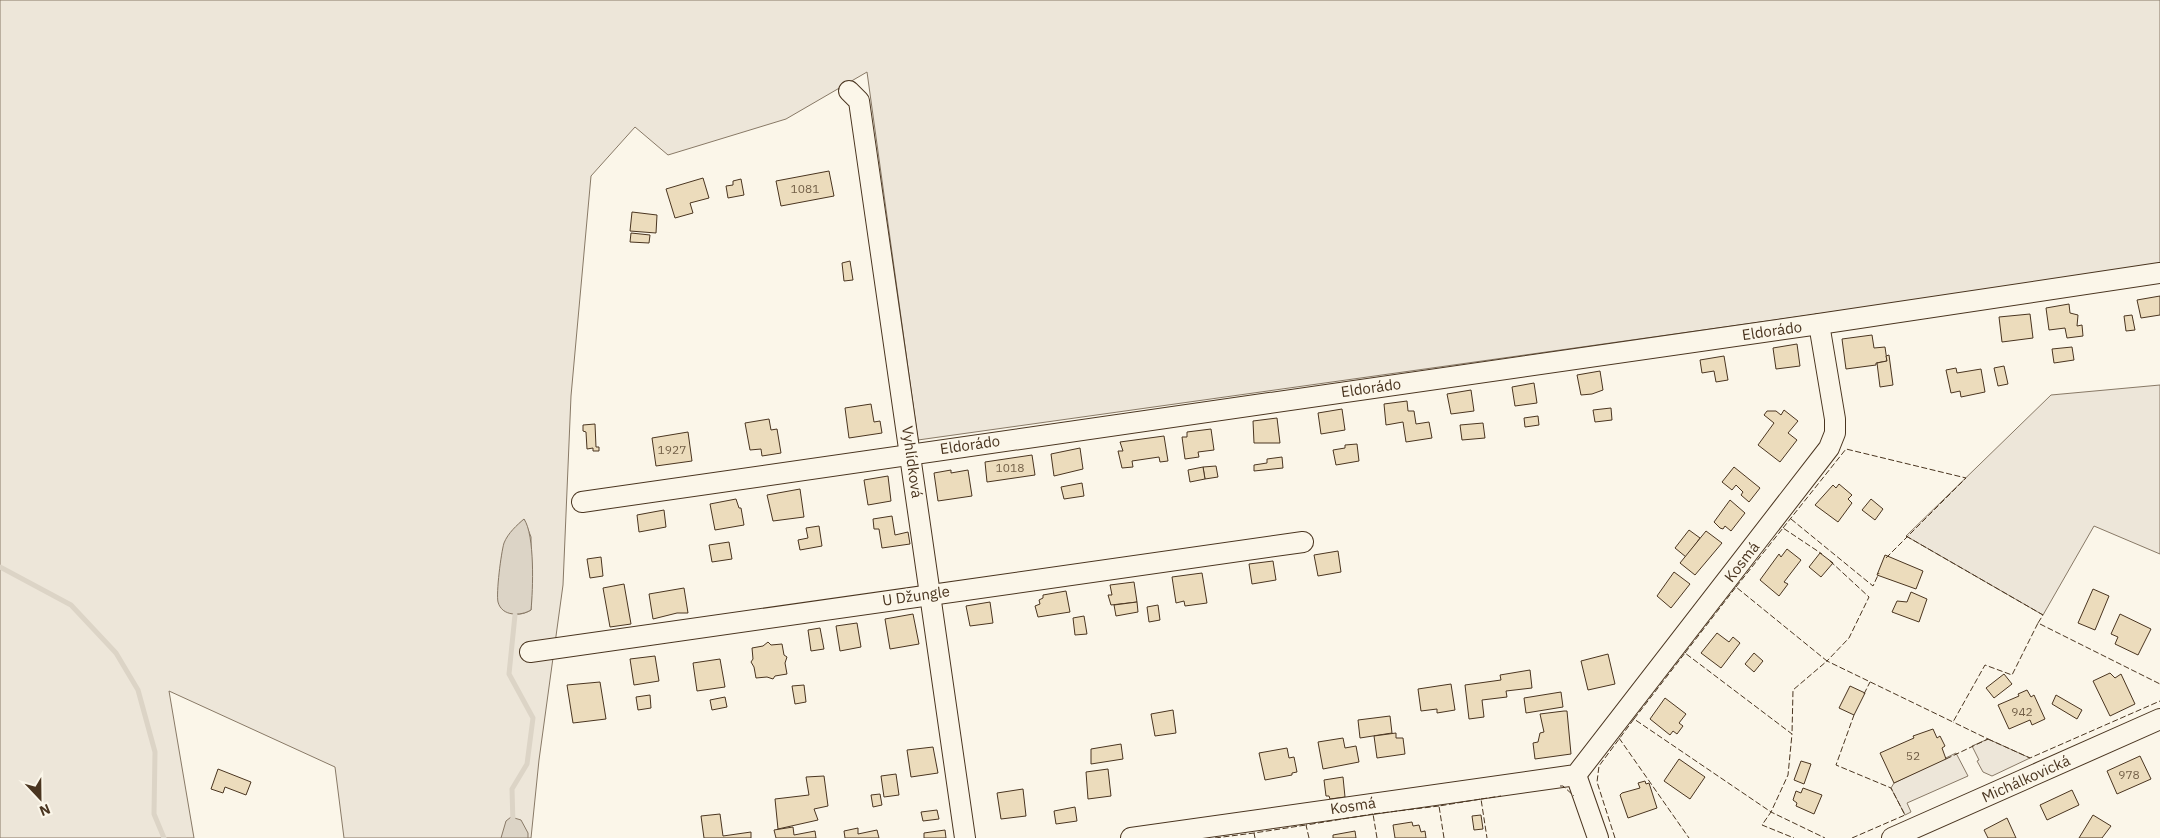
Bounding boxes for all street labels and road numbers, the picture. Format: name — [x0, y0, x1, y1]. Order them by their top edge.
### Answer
street label: Eldorádo — [1741, 317, 1803, 344]
street label: Eldorádo — [1340, 374, 1402, 401]
street label: Vyhlídková — [898, 425, 927, 499]
street label: Eldorádo — [939, 431, 1001, 458]
street label: Kosmá — [1720, 538, 1763, 586]
street label: U Džungle — [881, 581, 951, 610]
street label: Michálkovická — [1979, 751, 2073, 806]
street label: Kosmá — [1329, 793, 1377, 818]

